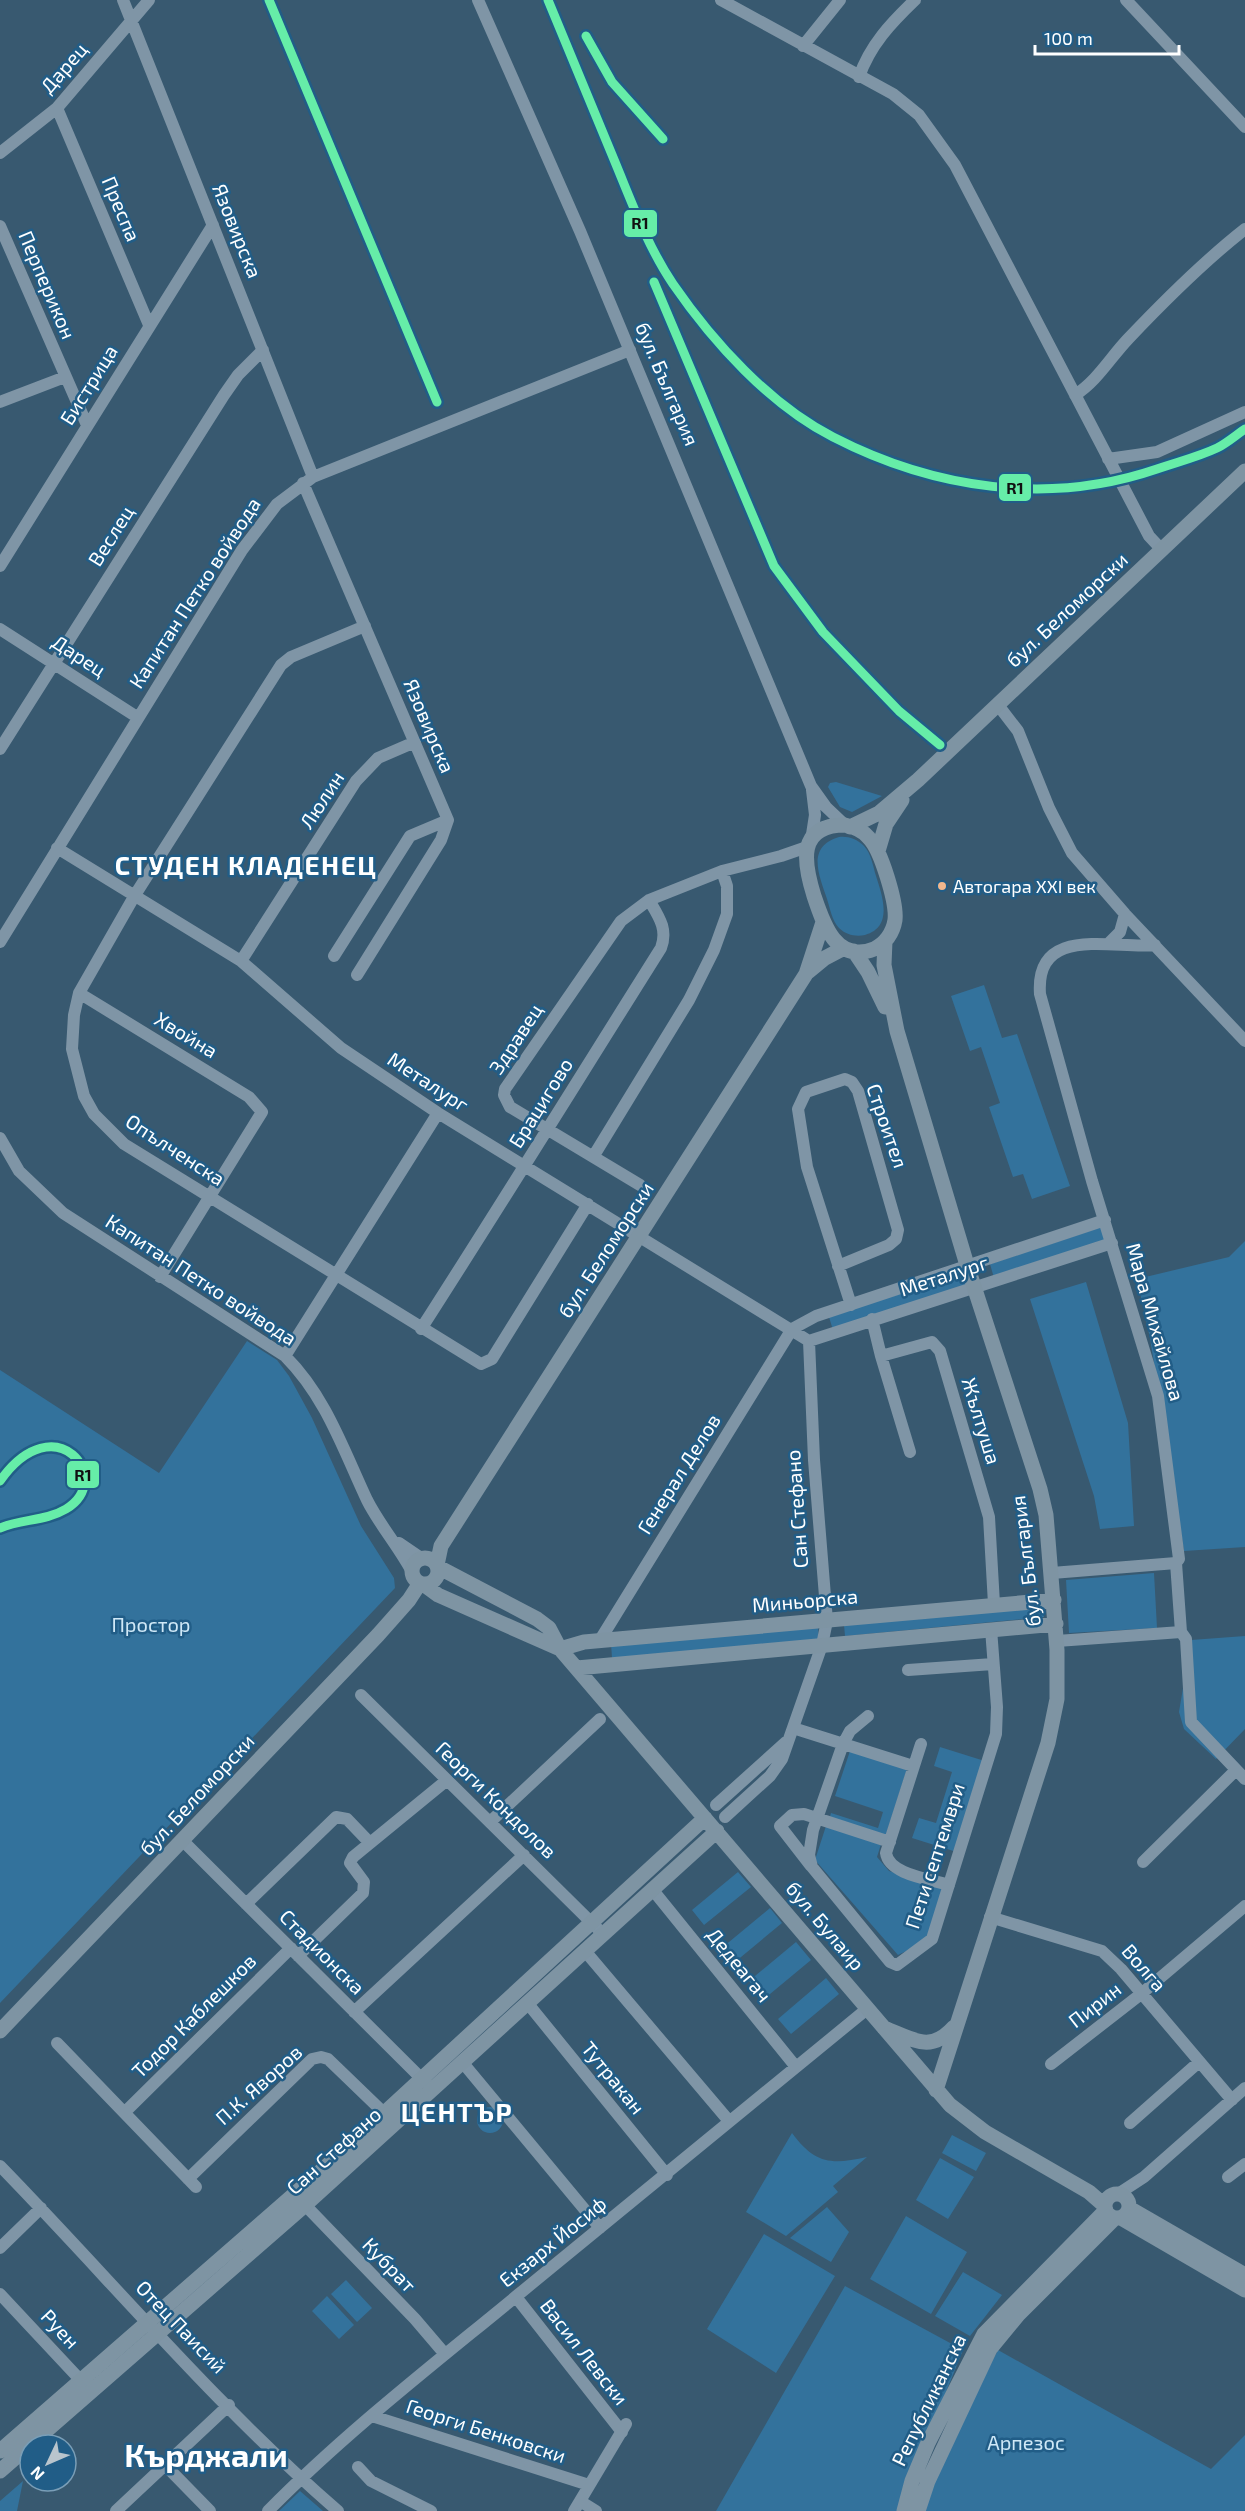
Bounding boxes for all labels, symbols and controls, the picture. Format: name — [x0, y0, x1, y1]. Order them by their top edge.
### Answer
scale bar — [1035, 18, 1179, 56]
text: 100 m — [1044, 27, 1093, 49]
street label: Дарец — [35, 37, 92, 98]
street label: Преспа — [98, 173, 146, 245]
street label: Язовирска — [208, 180, 268, 281]
line badge: R1 — [623, 209, 658, 238]
text: R1 — [631, 213, 649, 232]
street label: Перперикон — [14, 227, 81, 342]
street label: бул. България — [630, 318, 705, 449]
street label: Бистрица — [54, 340, 122, 429]
line badge: R1 — [998, 473, 1032, 502]
text: R1 — [1006, 478, 1024, 497]
street label: Капитан Петко войвода — [123, 493, 265, 692]
street label: Веслец — [82, 501, 138, 570]
street label: бул. Беломорски — [1001, 547, 1133, 672]
street label: Дарец — [48, 629, 111, 681]
street label: Язовирска — [399, 675, 460, 776]
street label: Люлин — [294, 766, 349, 833]
district label: СТУДЕН КЛАДЕНЕЦ — [115, 849, 377, 880]
place label: Автогара XXI век — [953, 875, 1096, 897]
marker: Автогара XXI век — [936, 880, 948, 892]
street label: Здравец — [484, 999, 547, 1078]
street label: Хвойна — [151, 1006, 222, 1062]
street label: Металург — [383, 1046, 473, 1117]
street label: Брацигово — [503, 1053, 577, 1152]
street label: Строител — [862, 1080, 914, 1171]
street label: Опълченска — [121, 1108, 230, 1190]
street label: бул. Беломорски — [552, 1177, 659, 1323]
street label: Капитан Петко войвода — [102, 1208, 301, 1350]
street label: Мара Михайлова — [1122, 1240, 1190, 1403]
street label: Металург — [896, 1249, 991, 1302]
street label: Жълтуша — [956, 1375, 1006, 1467]
street label: Генерал Делов — [632, 1409, 725, 1538]
street label: Сан Стефано — [780, 1449, 812, 1569]
line badge: R1 — [66, 1460, 100, 1489]
text: R1 — [74, 1465, 92, 1484]
street label: бул. България — [1005, 1494, 1046, 1628]
street label: Миньорска — [751, 1583, 859, 1617]
park label: Простор — [111, 1612, 191, 1636]
street label: бул. Беломорски — [134, 1729, 259, 1861]
street label: Георги Кондолов — [431, 1736, 562, 1863]
street label: Пети септември — [899, 1780, 969, 1932]
street label: бул. Булаир — [781, 1876, 870, 1975]
street label: Стадионска — [275, 1904, 370, 1999]
street label: Дедеагач — [703, 1922, 777, 2006]
street label: Волга — [1118, 1939, 1172, 1996]
street label: Тодор Каблешков — [126, 1948, 260, 2082]
street label: Пирин — [1063, 1976, 1125, 2032]
street label: Тутракан — [576, 2036, 650, 2119]
street label: П.К. Яворов — [210, 2039, 306, 2129]
district label: ЦЕНТЪР — [401, 2096, 513, 2127]
street label: Сан Стефано — [281, 2102, 386, 2199]
street label: Екзарх Йосиф — [494, 2191, 611, 2292]
street label: Кубрат — [357, 2232, 422, 2297]
street label: Отец Паисий — [132, 2275, 232, 2378]
street label: Васил Левски — [536, 2294, 634, 2409]
street label: Руен — [36, 2304, 85, 2354]
street label: Републиканска — [886, 2330, 971, 2470]
street label: Георги Бенковски — [403, 2393, 569, 2467]
park label: Арпезос — [987, 2430, 1065, 2454]
north arrow — [18, 2433, 78, 2493]
district label: Кърджали — [124, 2435, 288, 2473]
text: N — [26, 2463, 48, 2485]

